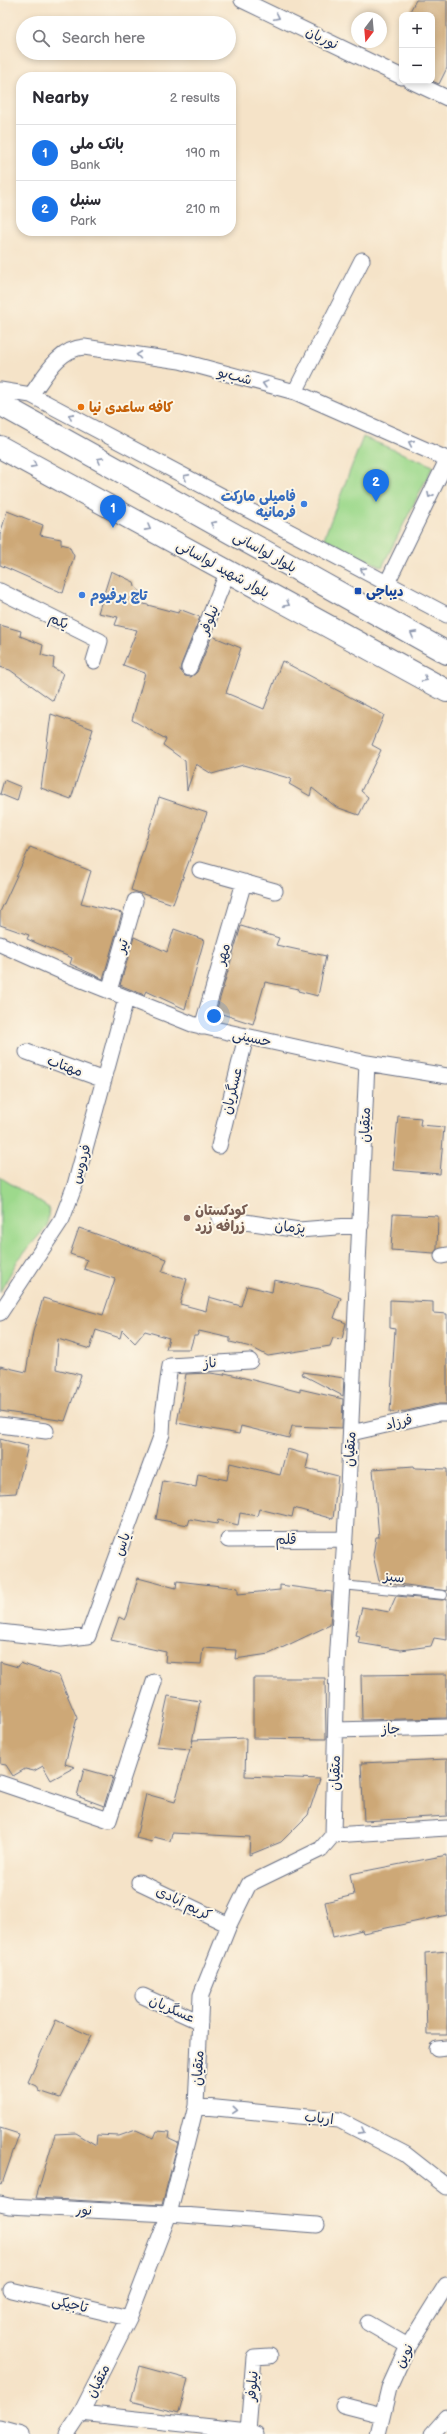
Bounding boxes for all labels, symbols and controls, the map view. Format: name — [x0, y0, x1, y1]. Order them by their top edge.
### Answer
one-way arrow — [273, 12, 281, 20]
north arrow — [351, 12, 387, 48]
map controls — [399, 12, 435, 84]
button: + — [399, 12, 435, 48]
search box — [16, 16, 236, 60]
street label: نوریان — [303, 23, 341, 53]
icon: search — [30, 27, 52, 49]
text: Search here — [62, 29, 145, 48]
button: − — [399, 48, 435, 84]
text: Nearby — [32, 88, 89, 108]
text: 2 results — [170, 90, 220, 106]
text: بانک ملی — [70, 135, 124, 154]
text: 1 — [42, 145, 48, 161]
text: 190 m — [186, 145, 220, 161]
text: Bank — [70, 157, 100, 173]
text: سنبل — [70, 191, 101, 210]
text: 2 — [41, 201, 49, 217]
text: 210 m — [186, 201, 220, 217]
text: Park — [70, 213, 96, 229]
one-way arrow — [136, 351, 142, 360]
street label: شب‌بو — [215, 363, 254, 389]
one-way arrow — [262, 380, 269, 389]
place label: کافه ساعدی نیا — [89, 399, 174, 416]
marker: کافه ساعدی نیا — [76, 402, 86, 412]
one-way arrow — [68, 414, 75, 421]
one-way arrow — [408, 440, 415, 448]
one-way arrow — [97, 458, 104, 465]
one-way arrow — [30, 461, 37, 468]
pin: 2 — [363, 469, 389, 502]
one-way arrow — [183, 474, 190, 482]
place label: فامیلی مارکت فرمانیه — [221, 488, 296, 521]
one-way arrow — [427, 491, 435, 498]
pin: 1 — [100, 495, 126, 528]
marker: فامیلی مارکت فرمانیه — [299, 499, 309, 509]
one-way arrow — [210, 521, 218, 528]
one-way arrow — [144, 523, 151, 530]
street label: بلوار لواسانی — [230, 528, 300, 576]
street label: بلوار شهید لواسانی — [173, 536, 273, 602]
one-way arrow — [360, 567, 367, 575]
place label: دیباجی — [366, 583, 404, 600]
marker: دیباجی — [353, 586, 363, 596]
place label: تاچ پرفيوم — [90, 587, 148, 606]
marker: تاچ پرفيوم — [77, 590, 87, 600]
one-way arrow — [283, 599, 290, 606]
street label: نیلوفر — [195, 603, 223, 639]
street label: یکم — [45, 609, 72, 635]
one-way arrow — [410, 632, 417, 639]
one-way arrow — [421, 675, 429, 682]
street label: تیر — [112, 936, 132, 956]
street label: مهر — [212, 941, 234, 968]
your location — [204, 1006, 224, 1026]
street label: حسینی — [231, 1026, 273, 1050]
street label: مهتاب — [45, 1052, 85, 1080]
street label: عسگریان — [218, 1066, 246, 1116]
street label: متقیان — [356, 1107, 374, 1143]
street label: فردوس — [67, 1142, 95, 1186]
place label: کودکستان زرافه زرد — [195, 1202, 249, 1235]
marker: کودکستان زرافه زرد — [182, 1213, 192, 1223]
street label: پژمان — [274, 1217, 306, 1238]
street label: ناز — [202, 1354, 217, 1372]
street label: فرزاد — [384, 1411, 414, 1433]
street label: متقیان — [341, 1431, 359, 1467]
street label: یاس — [110, 1530, 134, 1558]
street label: قلم — [276, 1531, 296, 1550]
street label: سبز — [382, 1567, 405, 1587]
street label: جاز — [380, 1720, 401, 1738]
street label: متقیان — [326, 1755, 344, 1791]
street label: کریم آبادی — [152, 1882, 215, 1926]
street label: عسگریان — [147, 1992, 197, 2026]
street label: متقیان — [189, 2050, 207, 2086]
one-way arrow — [232, 2105, 238, 2114]
street label: ارباب — [304, 2108, 334, 2128]
one-way arrow — [358, 2127, 365, 2134]
street label: نور — [74, 2201, 93, 2219]
street label: تاجیکی — [50, 2292, 91, 2317]
street label: نوین — [391, 2341, 417, 2371]
street label: متقیان — [82, 2361, 114, 2401]
street label: نیلوفر — [242, 2370, 263, 2403]

